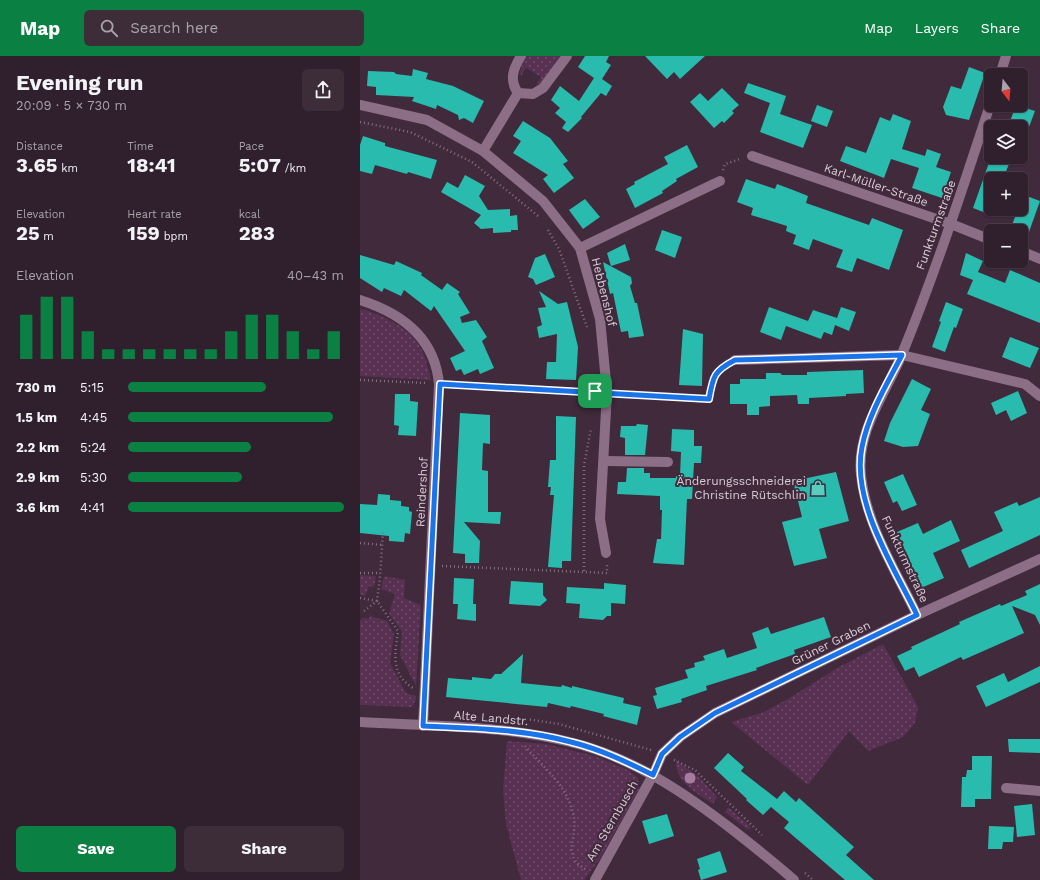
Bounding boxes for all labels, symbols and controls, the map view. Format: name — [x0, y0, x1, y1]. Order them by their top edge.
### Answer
search box — [84, 10, 364, 46]
text: Map — [20, 17, 60, 40]
icon: search — [98, 17, 120, 39]
text: Search here — [130, 19, 218, 37]
text: Map — [864, 20, 893, 36]
text: Layers — [915, 20, 959, 36]
text: Share — [981, 20, 1020, 36]
north arrow — [984, 68, 1028, 112]
map controls — [984, 68, 1028, 268]
button: share — [302, 69, 344, 111]
text: Evening run — [16, 70, 144, 95]
text: 20:09 · 5 × 730 m — [16, 98, 127, 113]
button: layers — [984, 120, 1028, 164]
text: Distance — [16, 140, 63, 153]
text: Time — [127, 140, 154, 153]
text: Pace — [239, 140, 264, 153]
text: 3.65 — [16, 153, 58, 177]
text: 18:41 — [127, 153, 176, 177]
text: 5:07 — [239, 153, 281, 177]
street label: Karl-Müller-Straße — [822, 161, 930, 209]
text: km — [58, 162, 78, 175]
text: /km — [281, 162, 306, 175]
button: + — [984, 172, 1028, 216]
street label: Funkturmstraße — [913, 178, 959, 272]
text: Elevation — [16, 208, 65, 221]
text: Heart rate — [127, 208, 182, 221]
text: kcal — [239, 208, 260, 221]
text: 25 — [16, 221, 40, 245]
text: 159 — [127, 221, 160, 245]
text: 283 — [239, 221, 275, 245]
button: − — [984, 224, 1028, 268]
text: m — [40, 230, 54, 243]
text: bpm — [160, 230, 188, 243]
street label: Hebbenshof — [589, 256, 619, 328]
text: Elevation — [16, 268, 74, 283]
text: 40–43 m — [287, 268, 344, 283]
pin — [578, 374, 612, 408]
text: 730 m — [16, 380, 56, 395]
text: 5:15 — [80, 380, 104, 395]
icon: arrive — [584, 380, 606, 402]
text: 1.5 km — [16, 410, 57, 425]
text: 4:45 — [80, 410, 107, 425]
text: 2.2 km — [16, 440, 59, 455]
text: 5:24 — [80, 440, 107, 455]
street label: Reindershof — [413, 456, 431, 527]
text: 2.9 km — [16, 470, 60, 485]
text: 5:30 — [80, 470, 107, 485]
place label: Änderungsschneiderei Christine Rütschlin — [676, 474, 806, 502]
shop icon: Änderungsschneiderei Christine Rütschlin — [809, 479, 827, 497]
text: 3.6 km — [16, 500, 59, 515]
text: 4:41 — [80, 500, 105, 515]
street label: Funkturmstraße — [879, 513, 931, 605]
street label: Grüner Graben — [789, 618, 873, 668]
street label: Alte Landstr. — [453, 708, 529, 728]
street label: Am Sternbusch — [583, 778, 641, 864]
button: Save — [16, 826, 176, 872]
button: Share — [184, 826, 344, 872]

